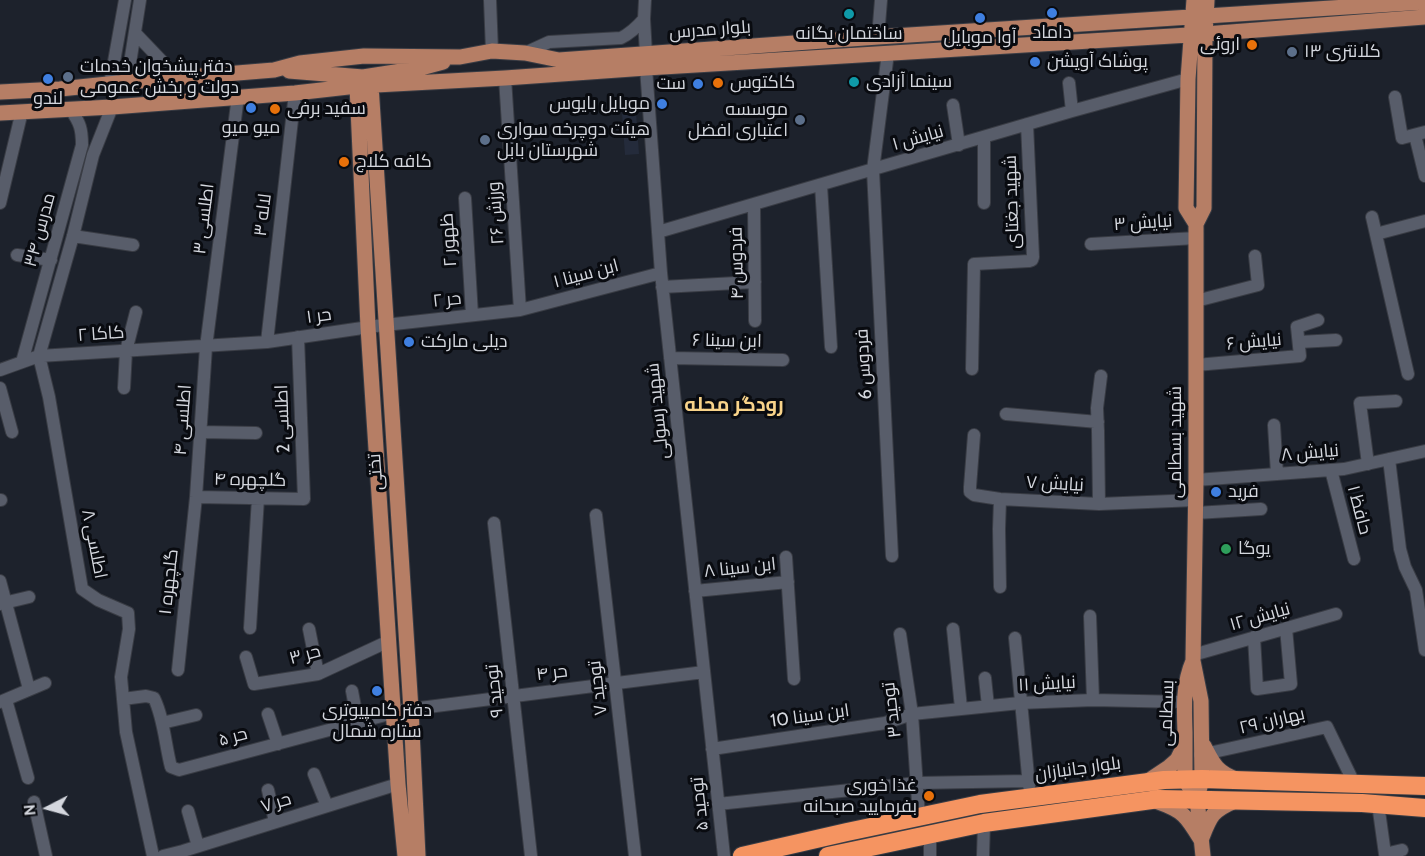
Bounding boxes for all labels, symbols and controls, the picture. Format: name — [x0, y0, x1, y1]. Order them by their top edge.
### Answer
marker: داماد — [1045, 6, 1059, 20]
marker: ساختمان یگانه — [842, 7, 856, 21]
marker: آوا موبایل — [973, 11, 987, 25]
street label: بلوار مدرس — [668, 16, 752, 44]
place label: داماد — [1032, 22, 1072, 44]
place label: ساختمان یگانه — [795, 23, 903, 45]
place label: آوا موبایل — [943, 27, 1017, 49]
place label: اروئی — [1200, 34, 1240, 56]
marker: اروئی — [1245, 38, 1259, 52]
place label: کلانتری ۱۳ — [1304, 41, 1381, 63]
marker: کلانتری ۱۳ — [1285, 45, 1299, 59]
place label: پوشاک آویشن — [1047, 51, 1148, 73]
marker: پوشاک آویشن — [1028, 55, 1042, 69]
place label: دفتر پیشخوان خدمات دولت و بخش عمومی — [80, 56, 239, 98]
marker: دفتر پیشخوان خدمات دولت و بخش عمومی — [61, 70, 75, 84]
place label: سینما آزادی — [866, 71, 952, 93]
marker: لندو — [41, 72, 55, 86]
place label: کاکتوس — [730, 72, 795, 94]
place label: ست — [656, 73, 686, 95]
marker: سینما آزادی — [847, 75, 861, 89]
marker: کاکتوس — [711, 76, 725, 90]
marker: ست — [691, 77, 705, 91]
place label: لندو — [33, 88, 63, 110]
place label: موبایل بایوس — [549, 93, 650, 115]
marker: موبایل بایوس — [655, 97, 669, 111]
place label: سفید برفی — [287, 98, 366, 120]
place label: موسسه اعتباری افضل — [688, 99, 788, 142]
marker: میو میو — [244, 101, 258, 115]
marker: سفید برفی — [268, 102, 282, 116]
marker: موسسه اعتباری افضل — [793, 113, 807, 127]
place label: میو میو — [222, 117, 280, 139]
place label: هیئت دوچرخه سواری شهرستان بابل — [497, 119, 650, 162]
street label: نیایش ۱ — [890, 120, 946, 156]
marker: هیئت دوچرخه سواری شهرستان بابل — [478, 133, 492, 147]
place label: کافه کلاج — [356, 151, 432, 173]
marker: کافه کلاج — [337, 155, 351, 169]
street label: شهید جغتای — [1000, 155, 1024, 249]
street label: ورزش ۲۶ — [483, 181, 509, 245]
street label: اطلسی ۳ — [189, 182, 219, 256]
street label: مدرس ۳۴ — [20, 191, 60, 269]
street label: لاله ۳ — [250, 192, 276, 238]
street label: نیایش ۳ — [1113, 210, 1173, 236]
street label: ظهور ۲ — [436, 212, 462, 268]
street label: فردوس ۴ — [726, 227, 748, 299]
street label: ابن سینا ۱ — [551, 255, 621, 293]
street label: حر ۲ — [431, 288, 463, 312]
street label: حر ۱ — [305, 304, 333, 328]
street label: کاکا ۲ — [77, 322, 125, 346]
street label: فردوس 6 — [851, 328, 877, 400]
street label: نیایش ۶ — [1226, 329, 1282, 355]
street label: ابن سینا ۶ — [692, 330, 762, 352]
place label: دیلی مارکت — [421, 331, 508, 353]
marker: دیلی مارکت — [402, 335, 416, 349]
street label: شهید رسولی — [642, 362, 674, 460]
street label: اطلسی ۴ — [170, 384, 196, 456]
street label: اطلسی 2 — [271, 384, 295, 454]
street label: شهید بسطامی — [1165, 386, 1187, 498]
district label: رودگر محله — [684, 393, 784, 417]
street label: نیایش ۸ — [1280, 440, 1340, 466]
street label: تختی — [364, 453, 388, 491]
street label: گلچهره ۴ — [214, 469, 286, 491]
street label: نیایش ۷ — [1026, 472, 1084, 496]
place label: فرید — [1228, 481, 1259, 503]
street label: حافظ ۱ — [1342, 483, 1376, 537]
marker: فرید — [1209, 485, 1223, 499]
street label: اطلسی ۸ — [77, 507, 111, 581]
place label: یوگا — [1238, 538, 1271, 560]
marker: یوگا — [1219, 542, 1233, 556]
street label: گلچهره ۱ — [155, 548, 183, 616]
street label: ابن سینا ۸ — [703, 553, 777, 583]
street label: نیایش ۱۲ — [1227, 598, 1293, 636]
street label: حر ۳ — [287, 640, 323, 670]
street label: توحید ۷ — [584, 659, 612, 717]
street label: حر ۴ — [535, 660, 569, 686]
street label: توحید ۹ — [481, 663, 509, 719]
street label: نیایش ۱۱ — [1018, 672, 1076, 696]
street label: بسطامی — [1155, 679, 1179, 747]
street label: توحید ۳ — [878, 681, 906, 739]
marker: دفتر کامپیوتری ستاره شمال — [370, 684, 384, 698]
place label: دفتر کامپیوتری ستاره شمال — [322, 700, 432, 742]
street label: ابن سینا 10 — [769, 700, 851, 732]
street label: بهاران ۲۹ — [1237, 703, 1307, 739]
street label: حر ۵ — [216, 723, 250, 751]
street label: بلوار جانبازان — [1034, 752, 1122, 786]
place label: غذا خوری بفرمایید صبحانه — [803, 775, 917, 818]
street label: توحید ۵ — [686, 776, 714, 832]
north arrow — [18, 778, 78, 838]
street label: حر ۷ — [258, 788, 294, 818]
marker: غذا خوری بفرمایید صبحانه — [922, 789, 936, 803]
text: N — [20, 803, 40, 817]

